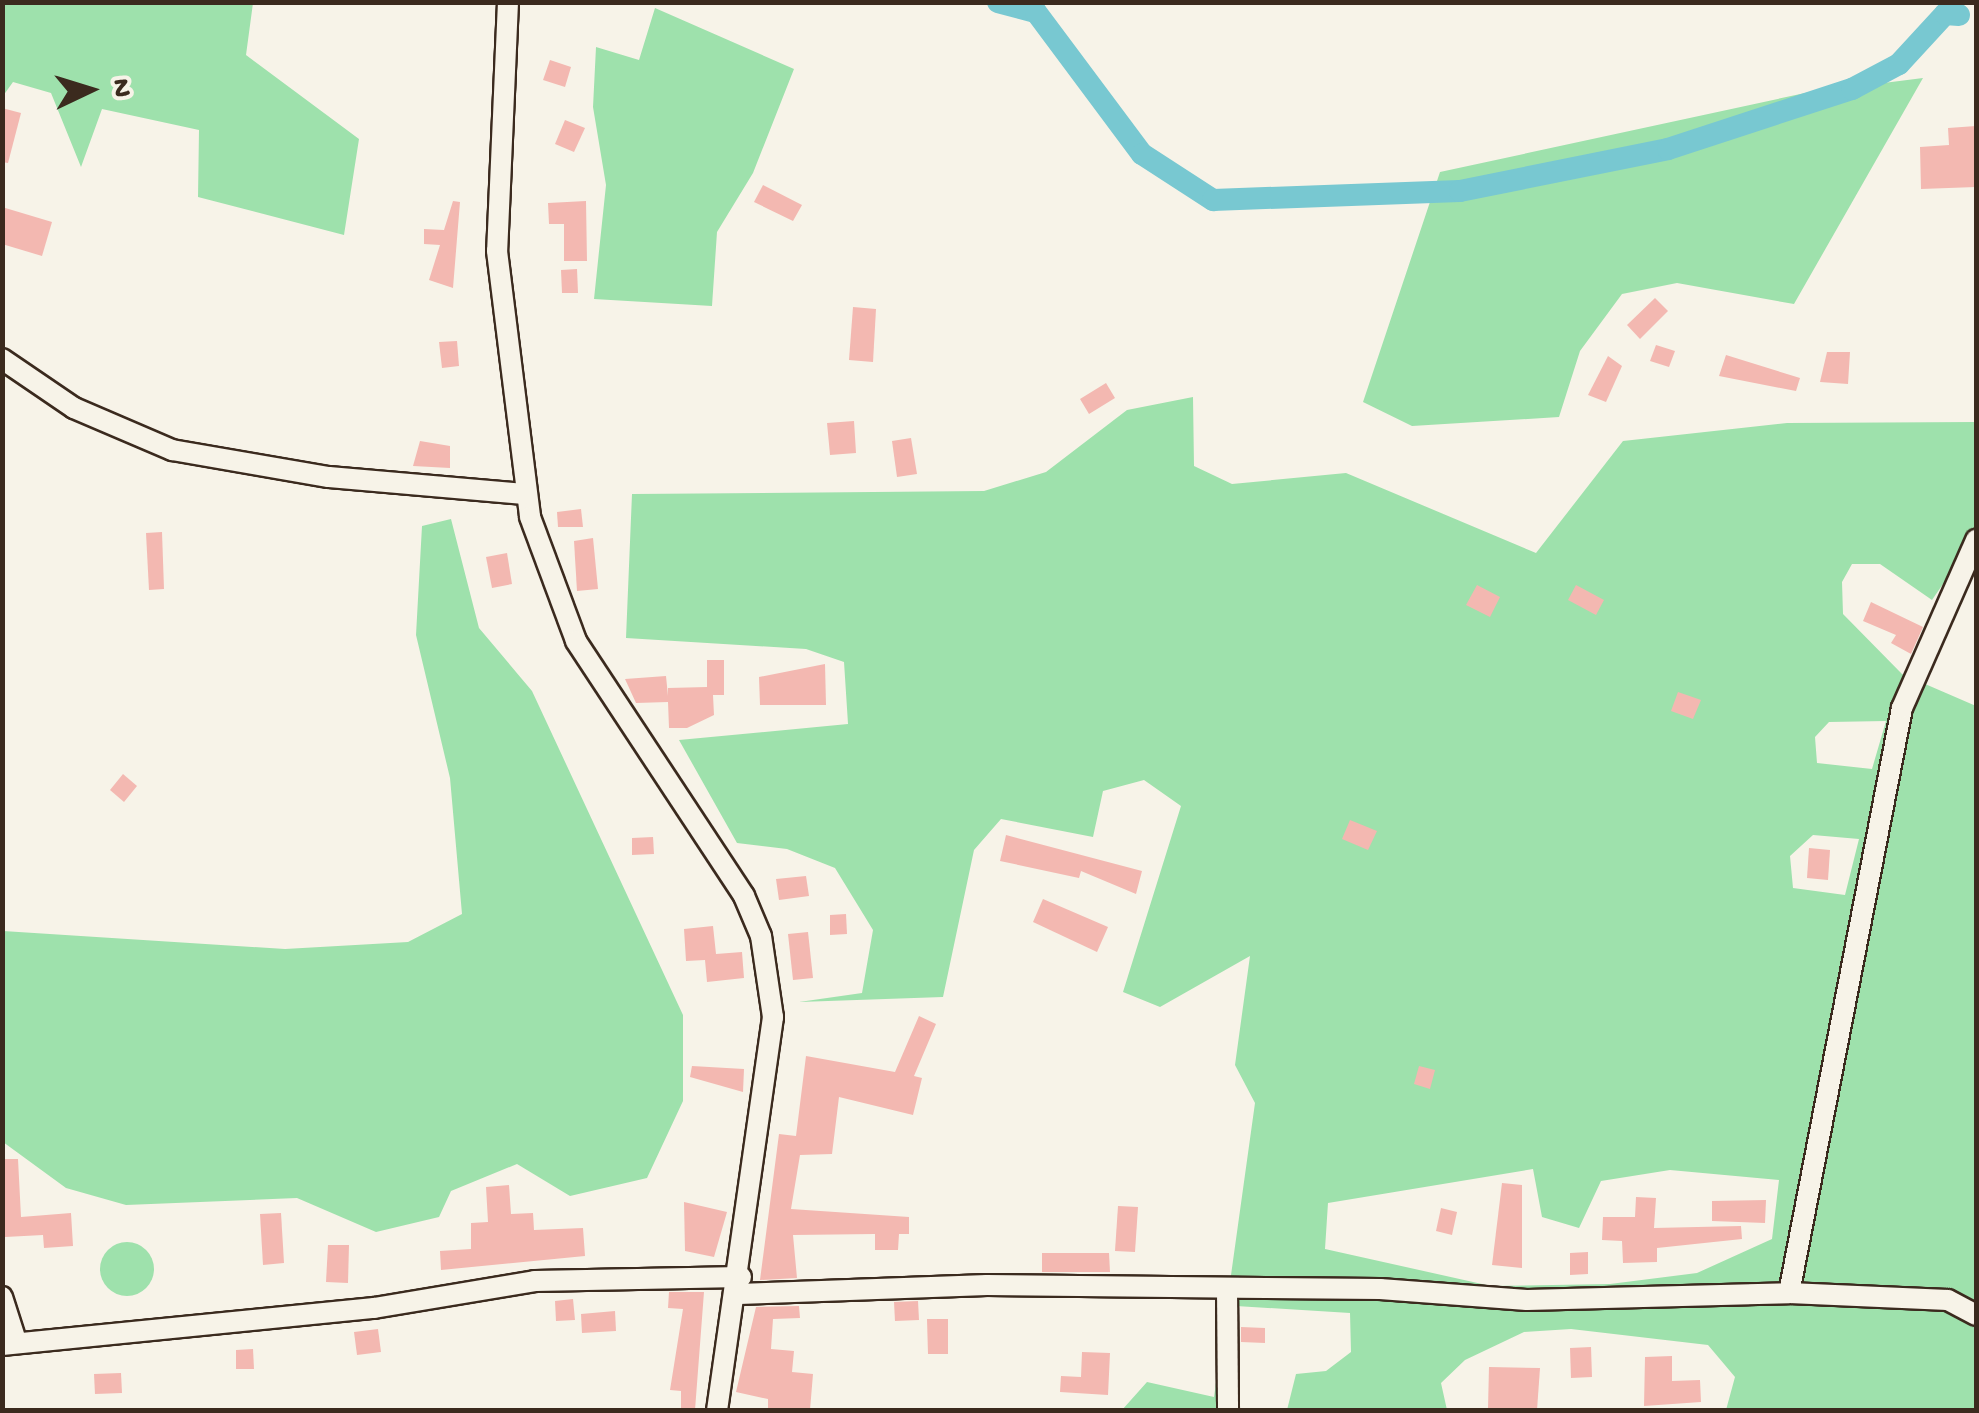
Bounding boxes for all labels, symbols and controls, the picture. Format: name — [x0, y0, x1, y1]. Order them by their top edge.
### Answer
north arrow — [40, 40, 140, 140]
text: N — [103, 78, 138, 98]

